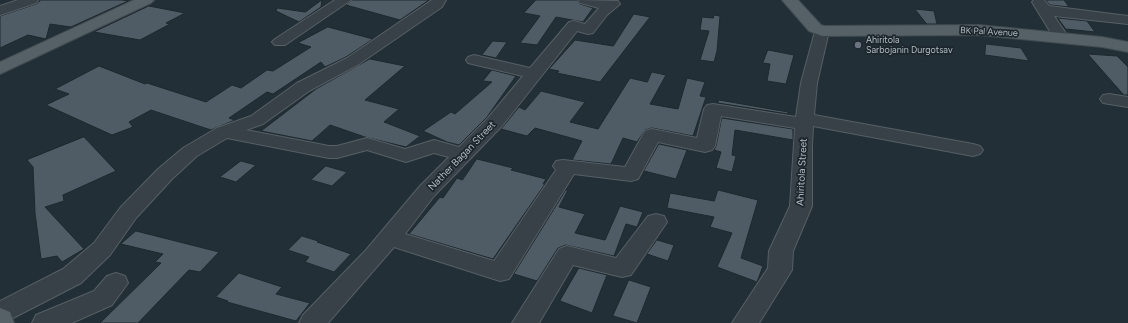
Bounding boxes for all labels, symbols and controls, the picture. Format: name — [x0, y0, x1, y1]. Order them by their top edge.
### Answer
street label: BK Pal Avenue — [960, 25, 1018, 39]
place label: Ahiritola Sarbojanin Durgotsav — [866, 35, 953, 56]
marker: Ahiritola Sarbojanin Durgotsav — [853, 40, 863, 50]
street label: Nather Bagan Street — [426, 119, 498, 193]
street label: Ahiritola Street — [794, 138, 810, 206]

